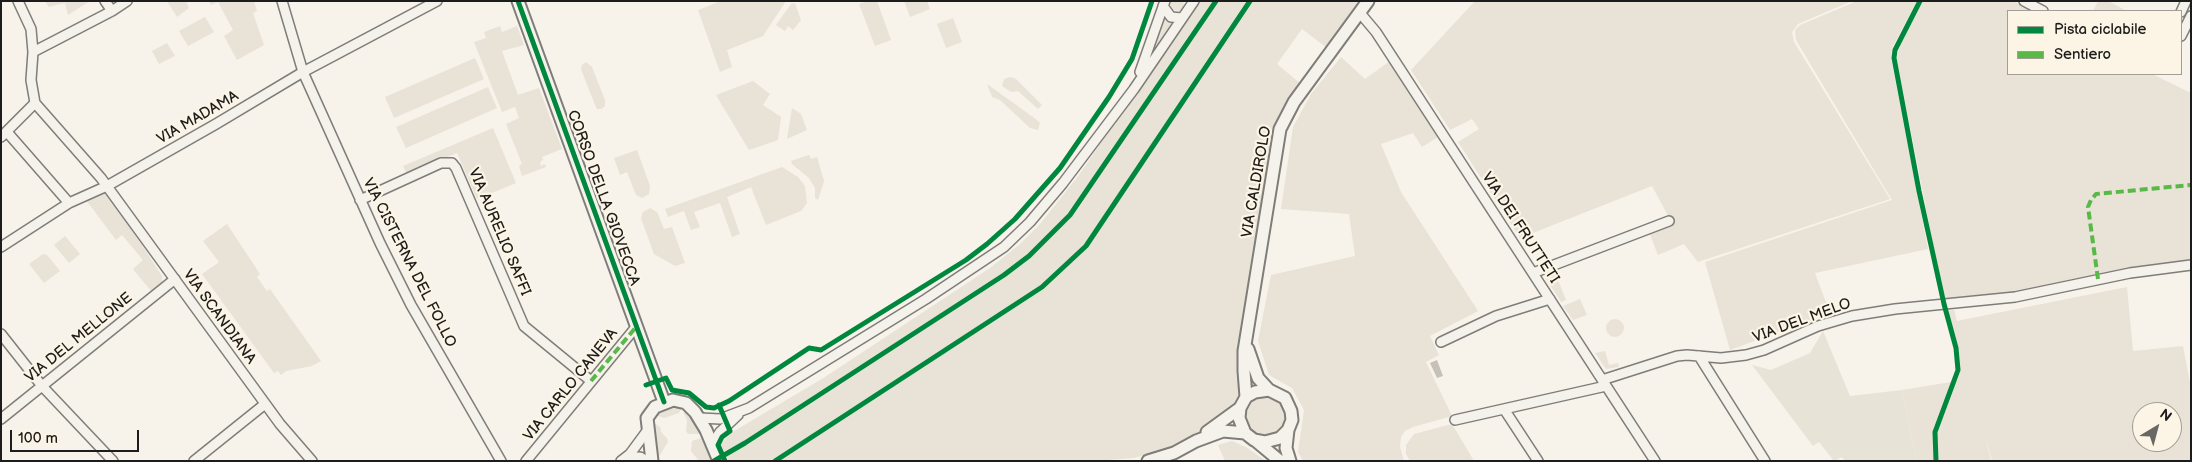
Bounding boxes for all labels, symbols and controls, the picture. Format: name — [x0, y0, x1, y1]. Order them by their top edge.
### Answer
legend — [2007, 10, 2182, 75]
text: Pista ciclabile — [2054, 20, 2146, 39]
text: Sentiero — [2054, 45, 2111, 64]
street label: VIA MADAMA — [154, 87, 242, 149]
street label: CORSO DELLA GIOVECCA — [563, 108, 643, 288]
street label: VIA CALDIROLO — [1238, 125, 1276, 239]
street label: VIA AURELIO SAFFI — [464, 165, 534, 299]
street label: VIA DEI FRUTTETI — [1477, 169, 1563, 287]
street label: VIA CISTERNA DEL FOLLO — [358, 175, 460, 351]
street label: VIA SCANDIANA — [179, 266, 259, 368]
street label: VIA DEL MELLONE — [22, 289, 136, 387]
street label: VIA DEL MELO — [1750, 295, 1854, 347]
street label: VIA CARLO CANEVA — [520, 325, 622, 445]
north arrow — [2132, 402, 2182, 452]
text: N — [2156, 405, 2175, 425]
scale bar — [12, 420, 141, 452]
text: 100 m — [18, 429, 58, 448]

